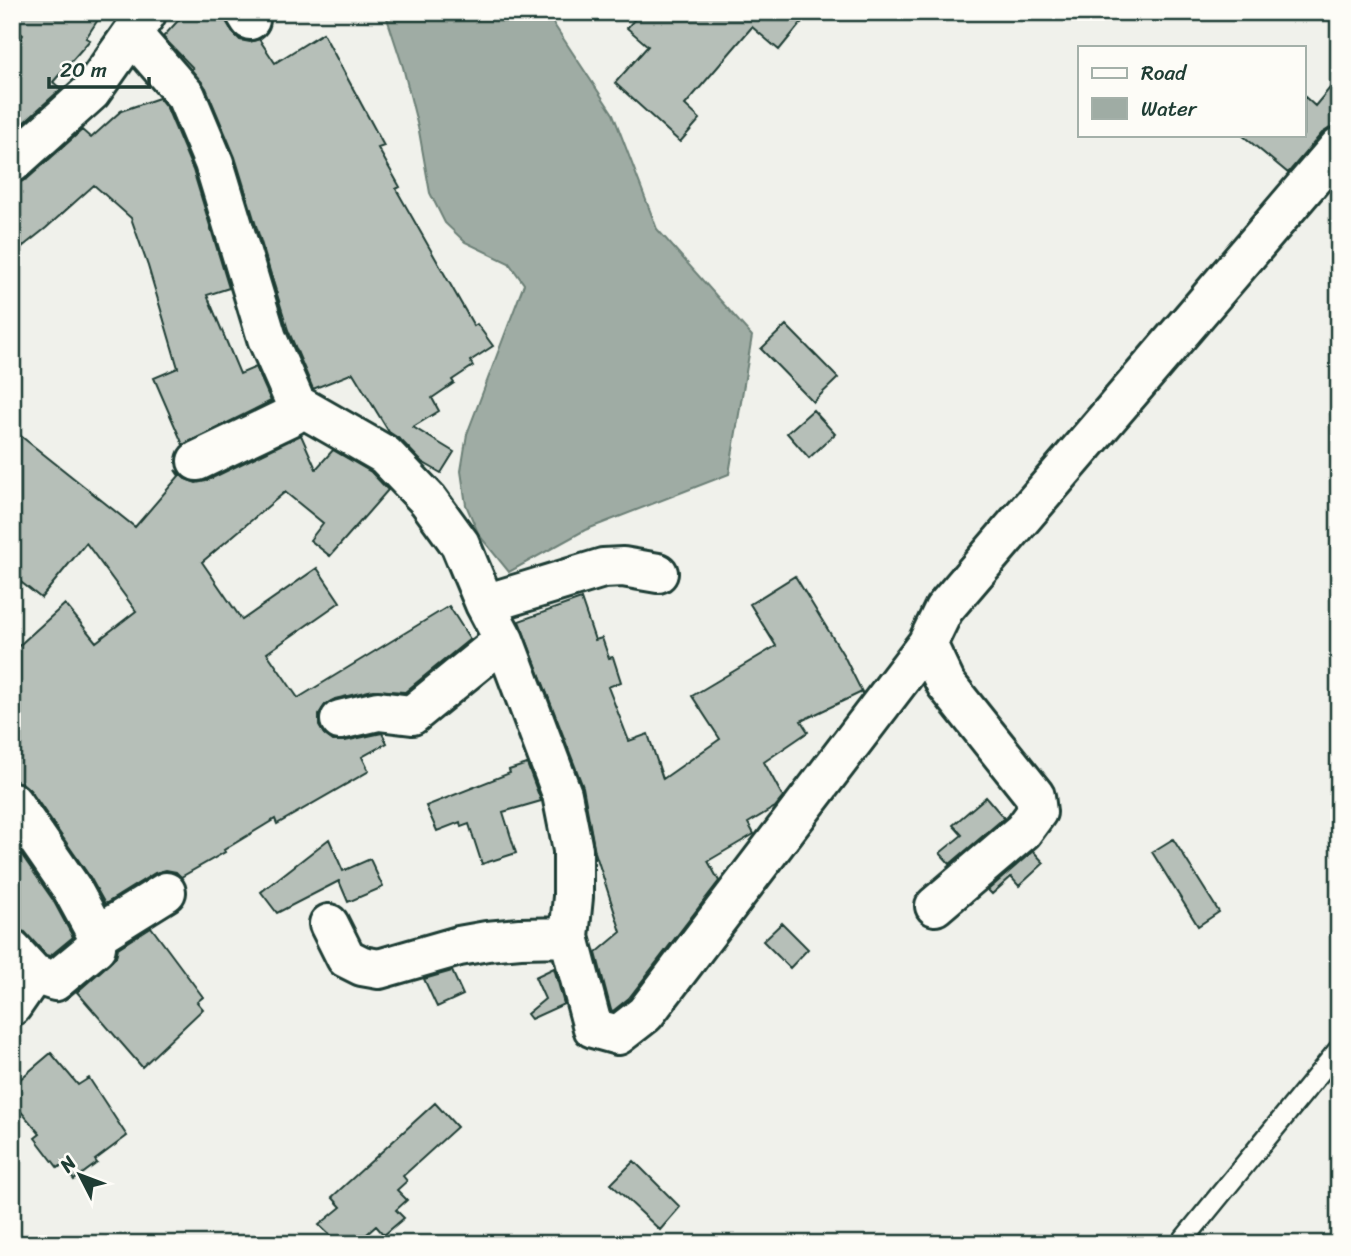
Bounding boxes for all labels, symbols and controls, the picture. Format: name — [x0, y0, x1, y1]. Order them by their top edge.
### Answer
scale bar — [49, 46, 149, 90]
legend — [1078, 46, 1306, 136]
text: 20 m — [60, 51, 107, 89]
text: Road — [1141, 54, 1188, 92]
text: Water — [1141, 90, 1198, 128]
north arrow — [46, 1140, 116, 1210]
text: N — [50, 1147, 85, 1181]

